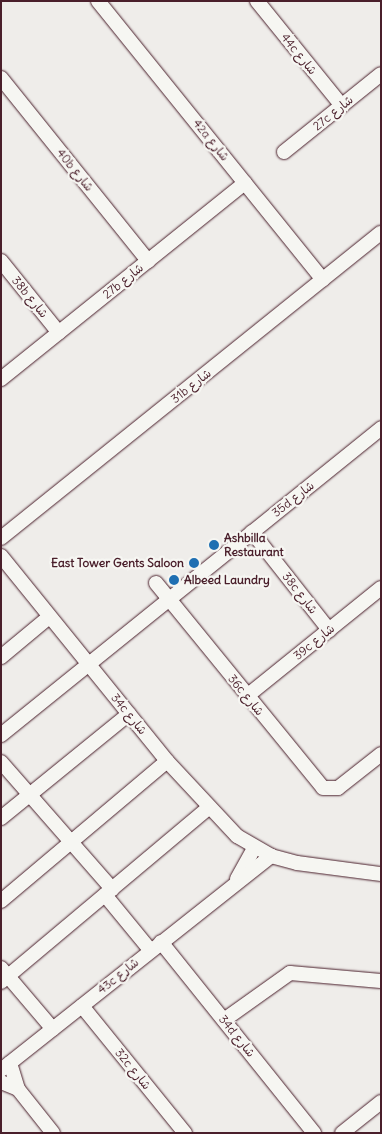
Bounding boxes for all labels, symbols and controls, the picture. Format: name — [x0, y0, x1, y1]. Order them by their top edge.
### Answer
street label: 44c شارع — [278, 31, 320, 77]
street label: 27c شارع — [310, 92, 356, 134]
street label: 42a شارع — [190, 116, 232, 164]
street label: 40b شارع — [54, 146, 96, 194]
street label: 27b شارع — [100, 260, 146, 302]
street label: 38b شارع — [9, 273, 51, 321]
street label: 31b شارع — [168, 366, 214, 406]
street label: 35d شارع — [269, 478, 317, 520]
place label: Ashbilla Restaurant — [224, 531, 284, 559]
marker: Ashbilla Restaurant — [208, 539, 220, 551]
place label: East Tower Gents Saloon — [51, 556, 184, 570]
marker: East Tower Gents Saloon — [188, 557, 200, 569]
street label: 38c شارع — [279, 569, 321, 617]
place label: Albeed Laundry — [184, 573, 270, 587]
marker: Albeed Laundry — [168, 574, 180, 586]
street label: 39c شارع — [291, 621, 337, 663]
street label: 36c شارع — [225, 672, 267, 718]
street label: 34c شارع — [108, 691, 150, 737]
street label: 43c شارع — [95, 955, 141, 997]
street label: 34d شارع — [216, 1012, 258, 1060]
street label: 32c شارع — [112, 1046, 154, 1092]

